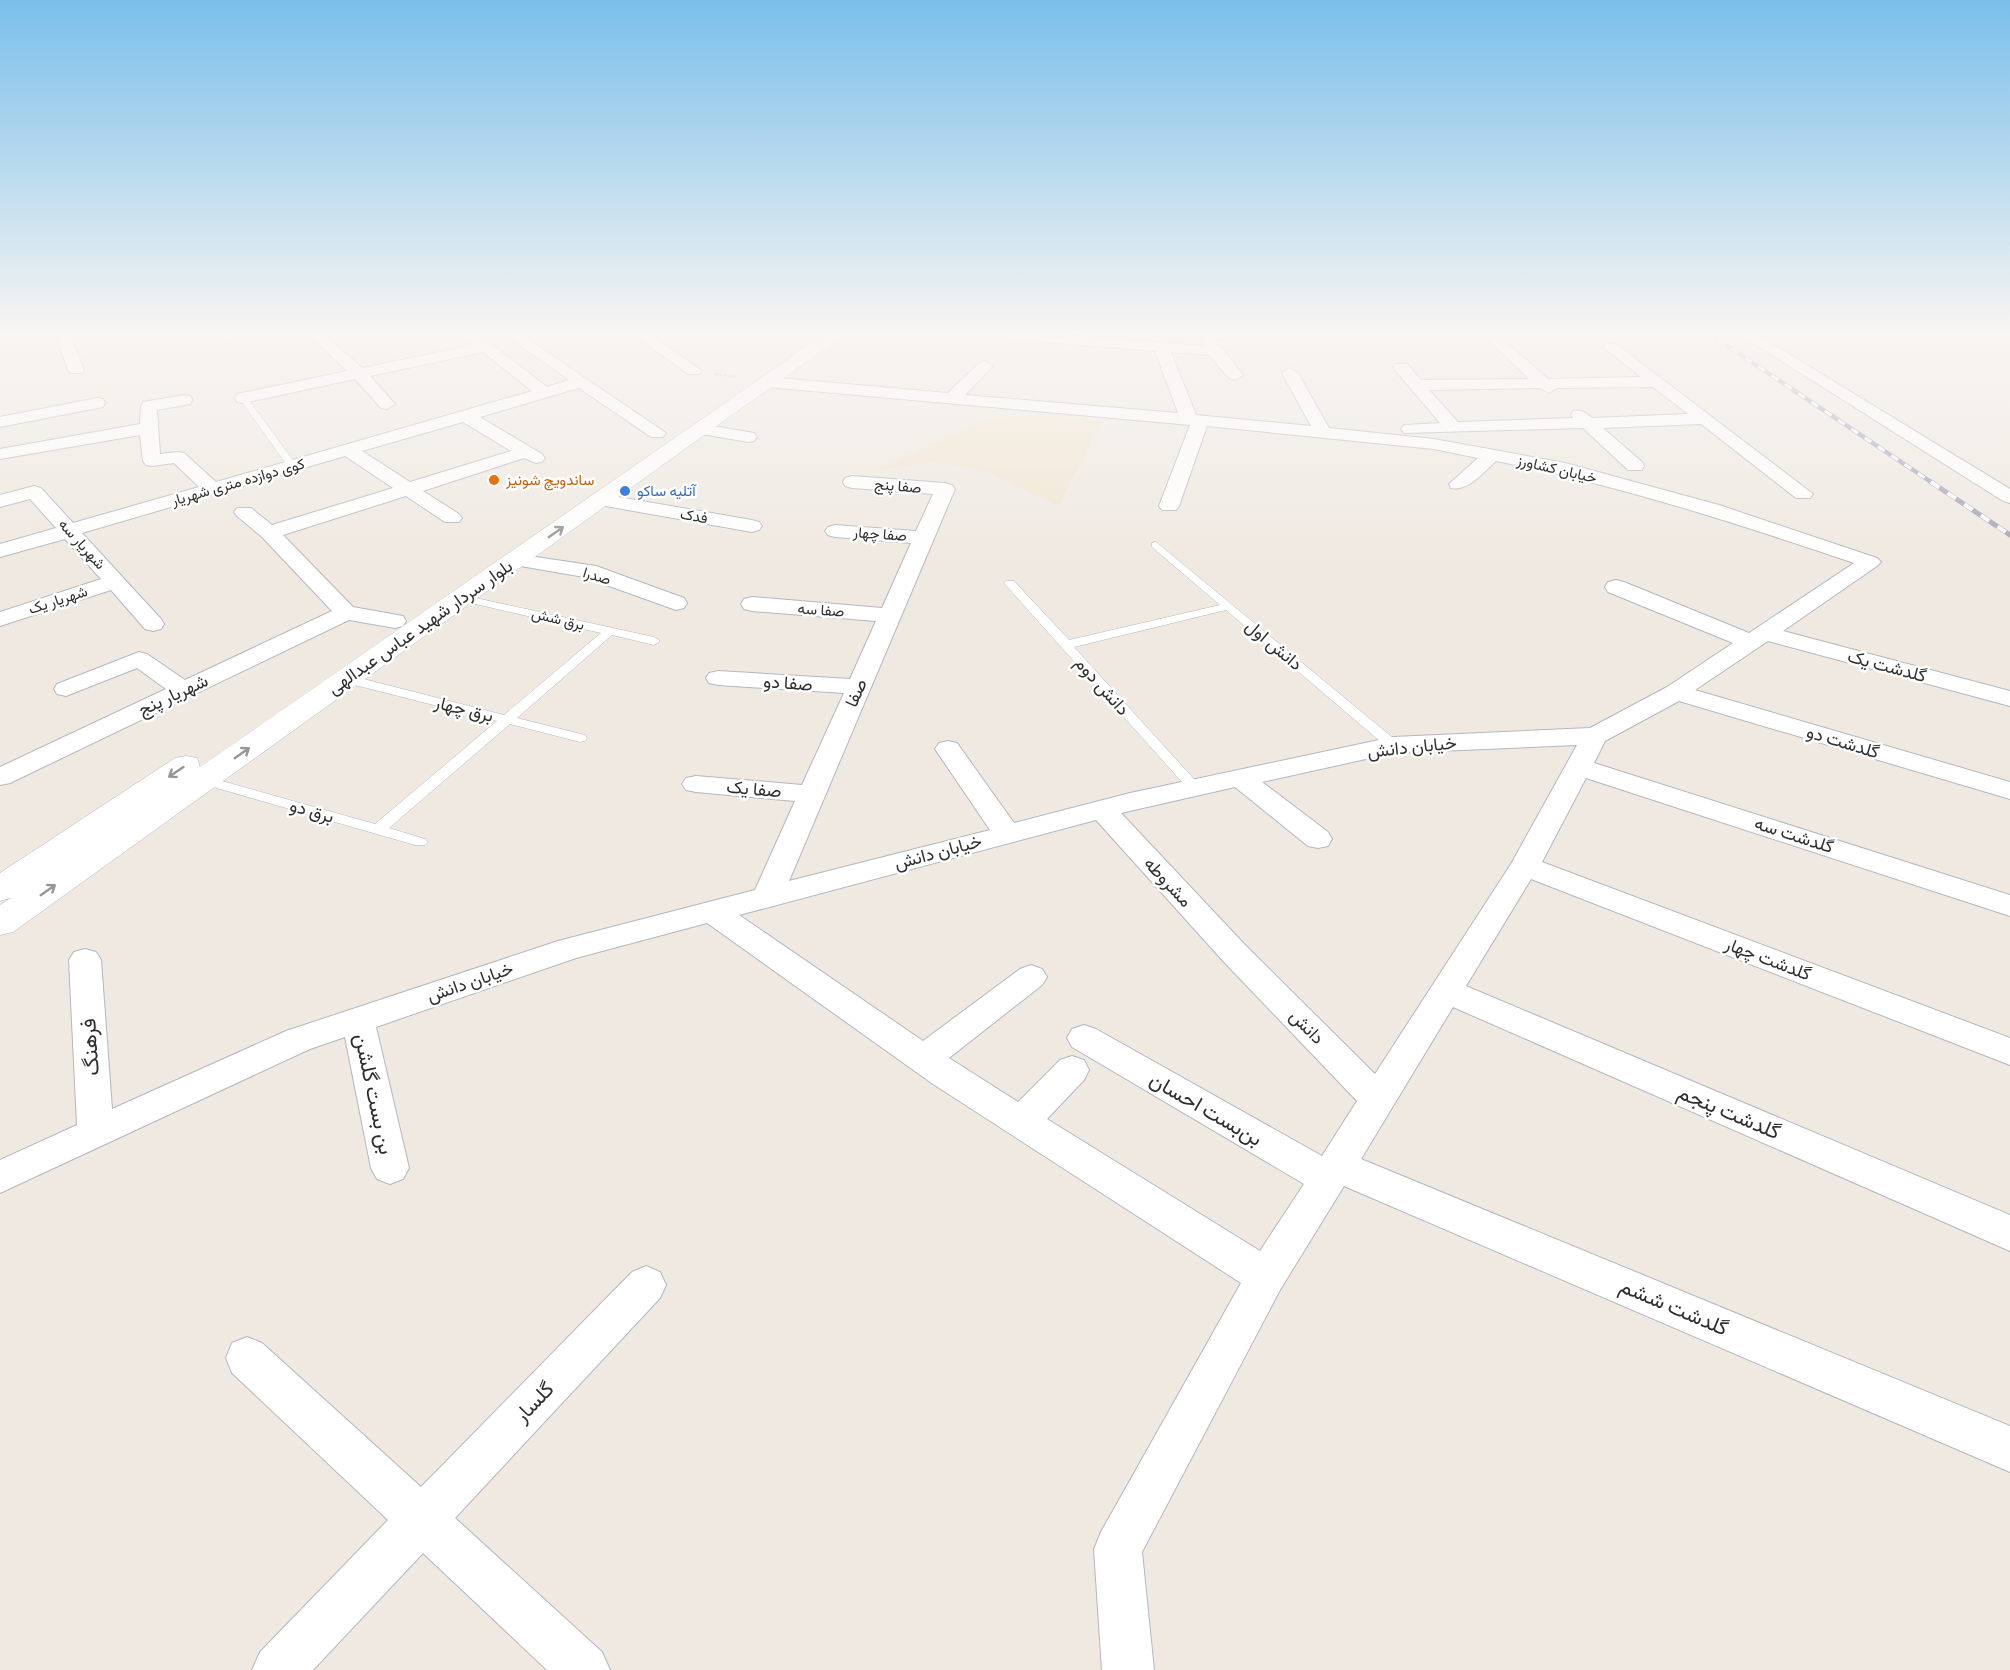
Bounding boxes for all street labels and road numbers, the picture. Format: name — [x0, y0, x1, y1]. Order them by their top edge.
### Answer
street label: خیابان کشاورز — [1514, 448, 1599, 489]
street label: کوی دوازده متری شهریار — [167, 451, 308, 512]
street label: صفا پنج — [873, 472, 923, 499]
street label: فدک — [678, 502, 710, 529]
street label: شهریار سه — [53, 513, 112, 574]
street label: صفا چهار — [851, 520, 908, 547]
street label: بلوار سردار شهید عباس عبدالهی — [322, 552, 518, 701]
street label: صدرا — [580, 560, 614, 591]
street label: شهریار یک — [25, 579, 91, 620]
street label: صفا سه — [797, 596, 845, 623]
street label: برق شش — [529, 601, 587, 636]
street label: دانش اول — [1240, 612, 1309, 677]
street label: گلدشت یک — [1845, 642, 1930, 689]
street label: دانش دوم — [1068, 650, 1136, 721]
street label: شهریار پنج — [133, 667, 212, 723]
street label: صفا دو — [763, 667, 814, 698]
street label: صفا — [837, 674, 874, 711]
street label: برق چهار — [431, 688, 497, 729]
street label: گلدشت دو — [1803, 718, 1883, 765]
street label: خیابان دانش — [1366, 728, 1458, 765]
street label: صفا یک — [725, 773, 783, 804]
street label: برق دو — [287, 791, 337, 830]
street label: گلدشت سه — [1751, 809, 1837, 860]
street label: خیابان دانش — [891, 827, 985, 876]
street label: مشروطه — [1138, 850, 1199, 913]
street label: گلدشت چهار — [1720, 929, 1815, 987]
street label: خیابان دانش — [423, 954, 517, 1009]
street label: دانش — [1284, 1003, 1331, 1050]
street label: فرهنگ — [71, 1017, 107, 1077]
street label: بن بست گلشن — [347, 1030, 403, 1157]
street label: بن‌بست احسان — [1144, 1063, 1269, 1153]
street label: گلدشت پنجم — [1673, 1075, 1786, 1147]
street label: گلدشت ششم — [1615, 1269, 1734, 1343]
street label: گلسار — [505, 1373, 561, 1430]

